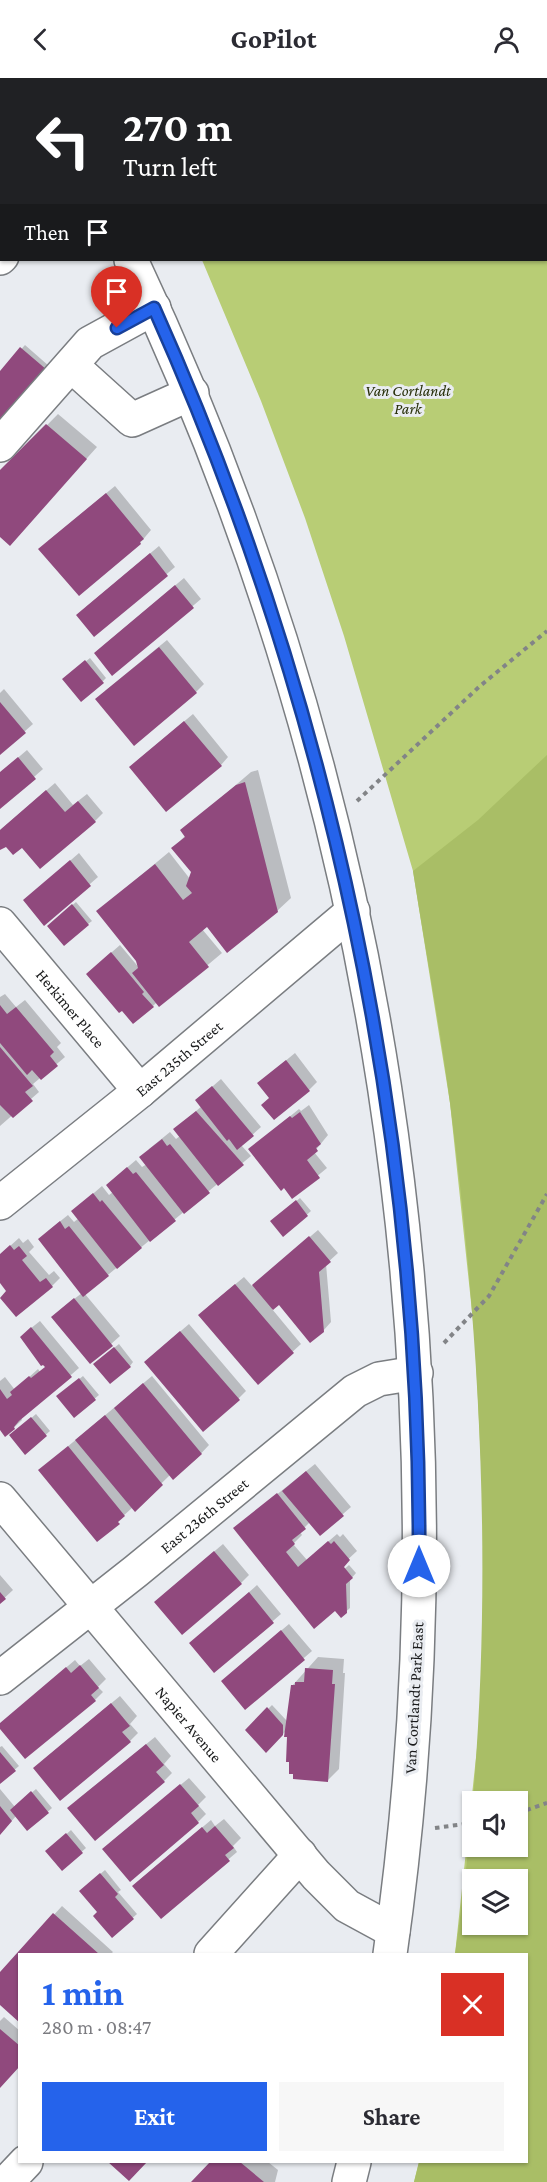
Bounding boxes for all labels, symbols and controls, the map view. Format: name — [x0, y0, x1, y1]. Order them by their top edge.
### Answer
icon: back — [24, 23, 57, 56]
icon: person — [490, 23, 523, 56]
text: GoPilot — [231, 24, 316, 54]
icon: left — [24, 102, 102, 180]
text: 270 m — [123, 103, 232, 150]
text: Turn left — [123, 152, 217, 182]
icon: arrive — [81, 216, 114, 249]
text: Then — [24, 220, 69, 245]
pin — [91, 266, 142, 328]
icon: arrive — [100, 275, 133, 308]
park label: Van Cortlandt Park — [365, 382, 451, 417]
street label: Herkimer Place — [33, 966, 108, 1051]
street label: East 235th Street — [132, 1017, 226, 1100]
street label: East 236th Street — [157, 1474, 252, 1556]
position arrow — [387, 1534, 451, 1598]
street label: Van Cortlandt Park East — [402, 1621, 426, 1774]
street label: Napier Avenue — [153, 1683, 226, 1765]
map controls — [462, 1791, 528, 1935]
button: sound — [462, 1791, 528, 1857]
button: layers — [462, 1869, 528, 1935]
text: 1 min — [42, 1973, 124, 2013]
button: close — [441, 1973, 504, 2036]
text: 280 m · 08:47 — [42, 2016, 151, 2038]
button: Exit — [42, 2082, 267, 2151]
button: Share — [279, 2082, 504, 2151]

